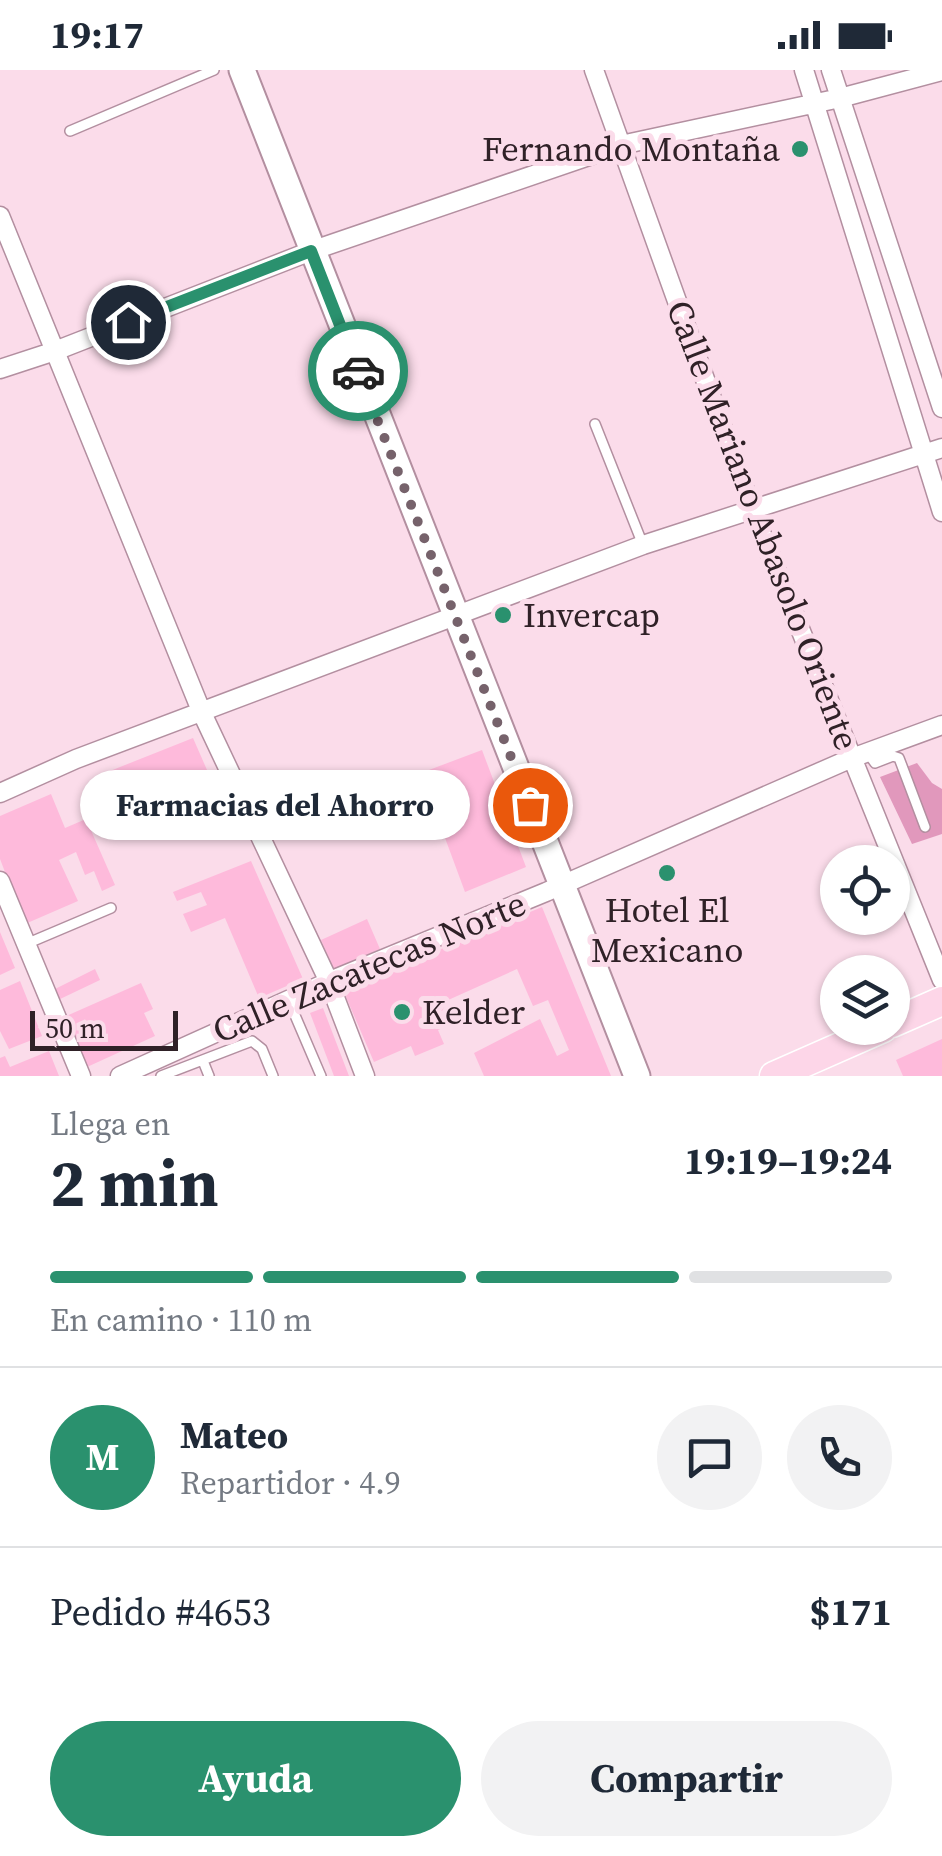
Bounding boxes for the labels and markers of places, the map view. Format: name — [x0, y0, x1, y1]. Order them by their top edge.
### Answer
place label: Fernando Montaña — [482, 125, 780, 173]
marker: Fernando Montaña — [789, 138, 811, 160]
pin — [86, 280, 171, 365]
place label: Invercap — [523, 591, 660, 639]
marker: Invercap — [492, 604, 514, 626]
pin — [488, 763, 573, 848]
callout: Farmacias del Ahorro — [80, 770, 470, 840]
marker: Hotel El Mexicano — [656, 862, 678, 884]
place label: Hotel El Mexicano — [591, 886, 743, 974]
place label: Kelder — [422, 988, 525, 1036]
marker: Kelder — [391, 1001, 413, 1023]

